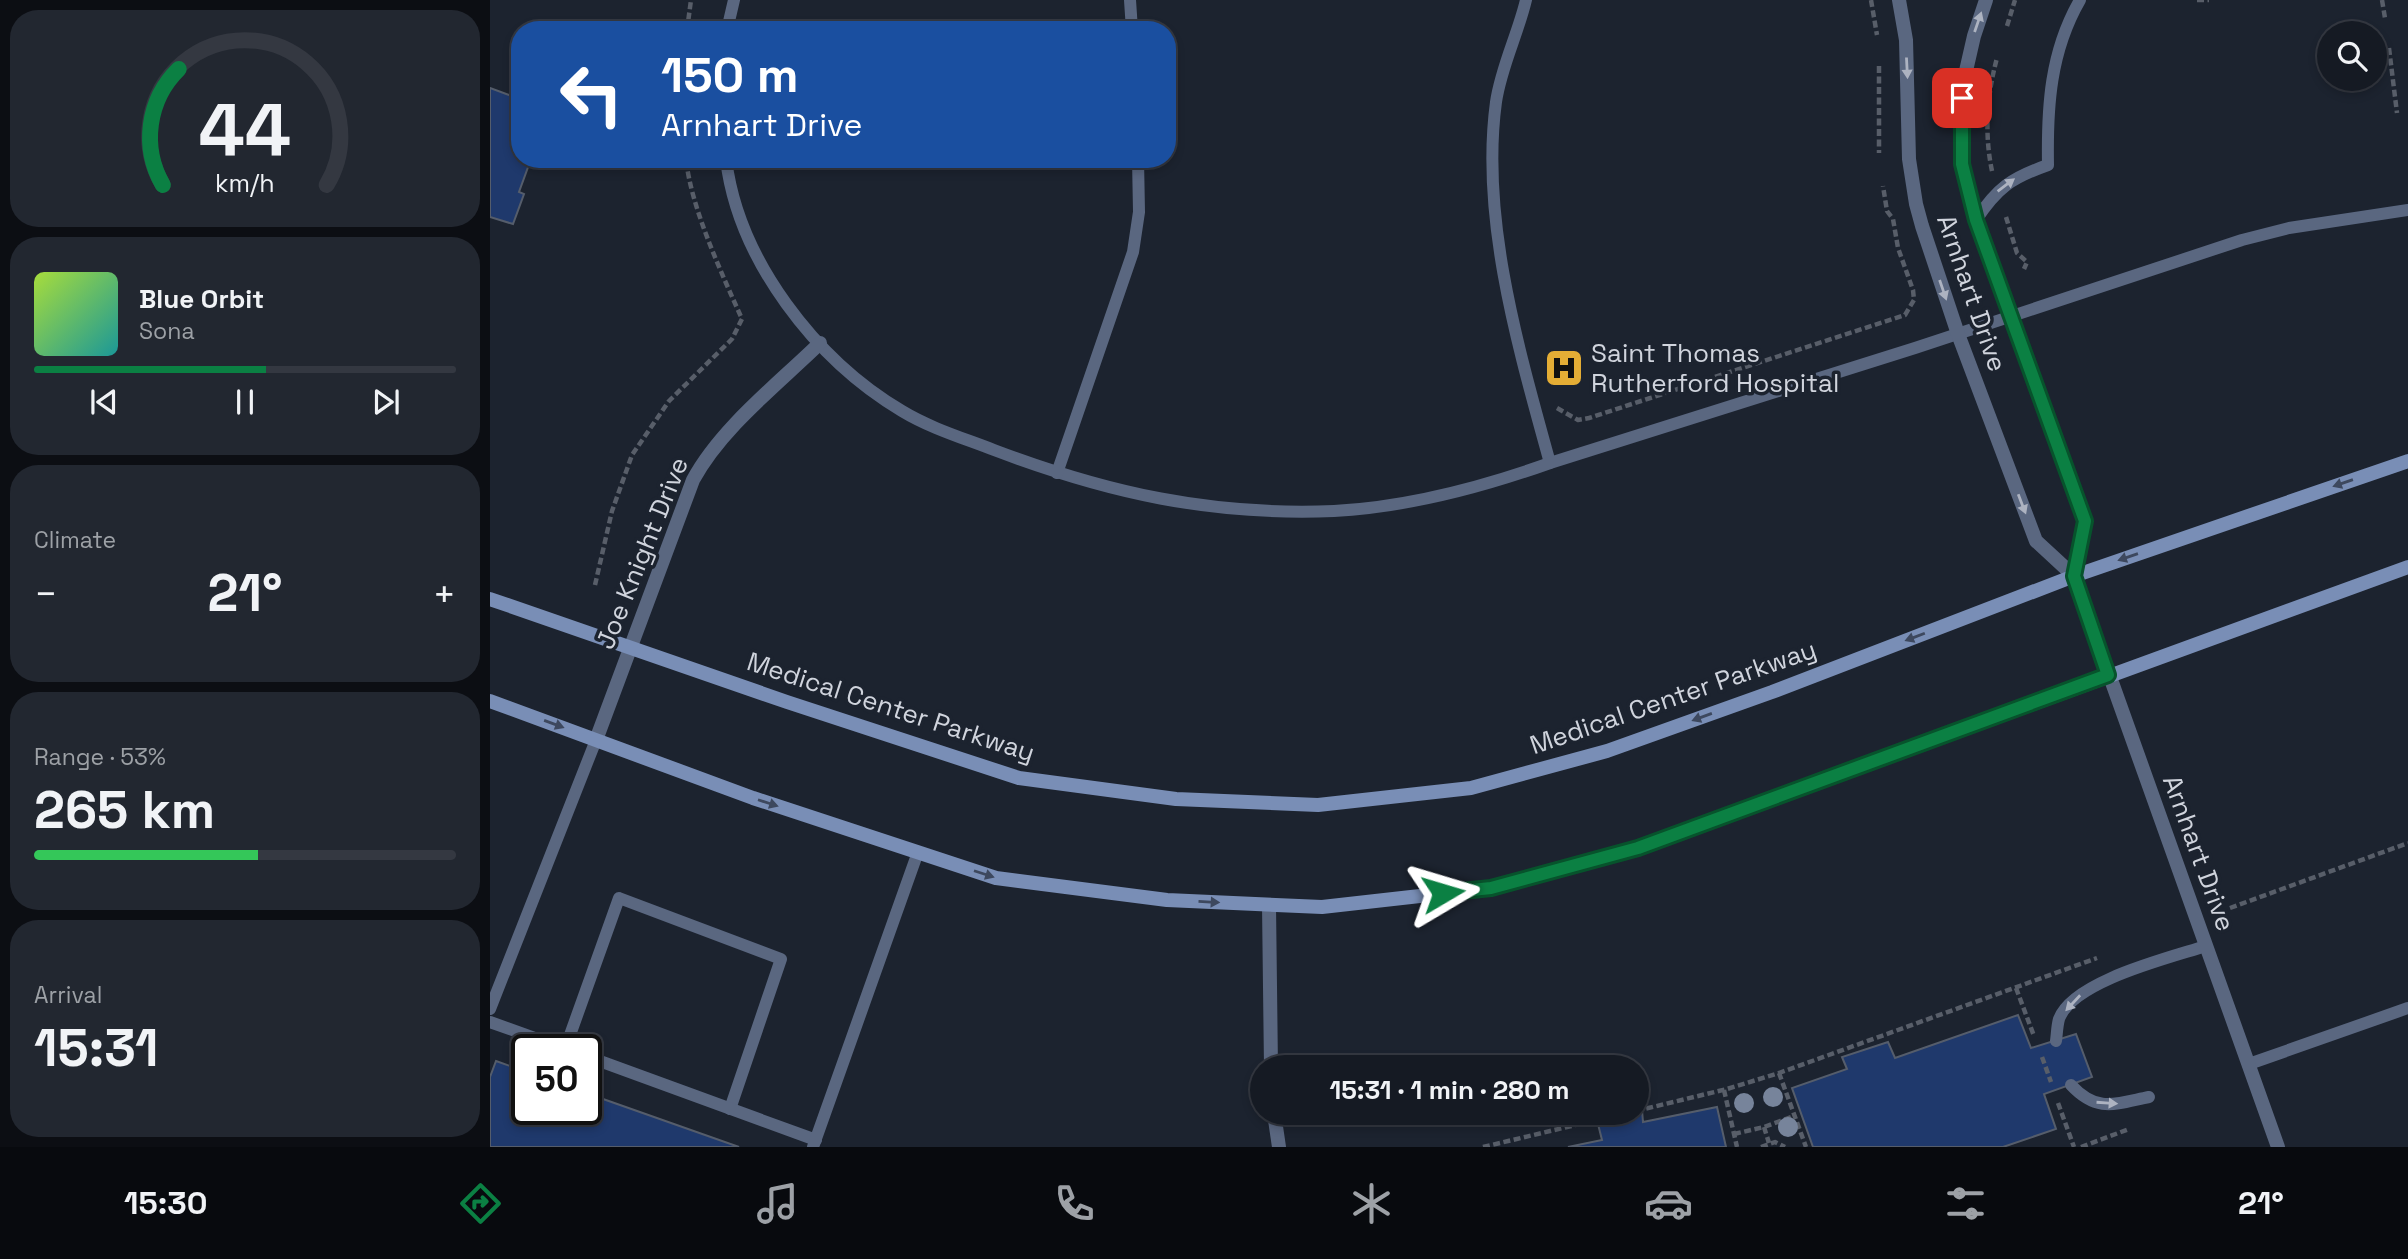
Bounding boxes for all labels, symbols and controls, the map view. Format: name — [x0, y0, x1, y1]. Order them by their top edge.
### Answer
one-way arrow — [1973, 12, 1984, 33]
map controls — [2317, 21, 2387, 91]
button: search — [2317, 21, 2387, 91]
text: 150 m — [661, 44, 799, 106]
icon: left — [546, 49, 637, 140]
one-way arrow — [1902, 57, 1913, 79]
pin — [1932, 68, 1992, 128]
icon: arrive — [1943, 79, 1981, 117]
text: 44 — [199, 83, 291, 176]
text: Arnhart Drive — [661, 105, 863, 145]
text: km/h — [215, 167, 275, 199]
one-way arrow — [1997, 178, 2015, 192]
street label: Arnhart Drive — [1929, 210, 2015, 376]
one-way arrow — [1939, 280, 1949, 301]
text: Blue Orbit — [139, 282, 264, 316]
text: Sona — [139, 316, 195, 346]
place label: Saint Thomas Rutherford Hospital — [1591, 336, 1839, 400]
hospital icon: Saint Thomas Rutherford Hospital — [1543, 347, 1585, 389]
icon: previous — [85, 383, 123, 421]
icon: pause — [226, 383, 264, 421]
icon: next — [367, 383, 405, 421]
street label: Joe Knight Drive — [588, 452, 696, 654]
one-way arrow — [2333, 478, 2354, 489]
one-way arrow — [2017, 493, 2028, 514]
text: Climate — [34, 525, 116, 555]
one-way arrow — [2118, 552, 2139, 563]
text: 21° — [208, 560, 282, 626]
text: − — [34, 570, 58, 618]
text: + — [432, 570, 456, 618]
one-way arrow — [1905, 631, 1926, 642]
street label: Medical Center Parkway — [1525, 632, 1821, 762]
street label: Medical Center Parkway — [743, 644, 1039, 770]
one-way arrow — [1692, 711, 1713, 722]
one-way arrow — [544, 719, 565, 730]
text: Range · 53% — [34, 742, 166, 772]
street label: Arnhart Drive — [2155, 770, 2243, 936]
text: 265 km — [34, 777, 215, 843]
one-way arrow — [757, 798, 778, 809]
position arrow — [1406, 856, 1480, 930]
one-way arrow — [973, 869, 994, 880]
one-way arrow — [1198, 897, 1220, 908]
text: Arrival — [34, 980, 102, 1010]
one-way arrow — [2065, 994, 2081, 1011]
text: 15:31 — [34, 1015, 158, 1081]
speed limit sign: 50 — [511, 1034, 602, 1125]
text: 15:31 · 1 min · 280 m — [1329, 1073, 1570, 1107]
one-way arrow — [2096, 1098, 2118, 1109]
icon: directions — [456, 1179, 505, 1228]
icon: music — [753, 1179, 802, 1228]
icon: phone — [1050, 1179, 1099, 1228]
icon: climate — [1347, 1179, 1396, 1228]
icon: car — [1644, 1179, 1693, 1228]
icon: filters — [1941, 1179, 1990, 1228]
text: 15:30 — [124, 1183, 207, 1223]
text: 21° — [2238, 1183, 2284, 1223]

